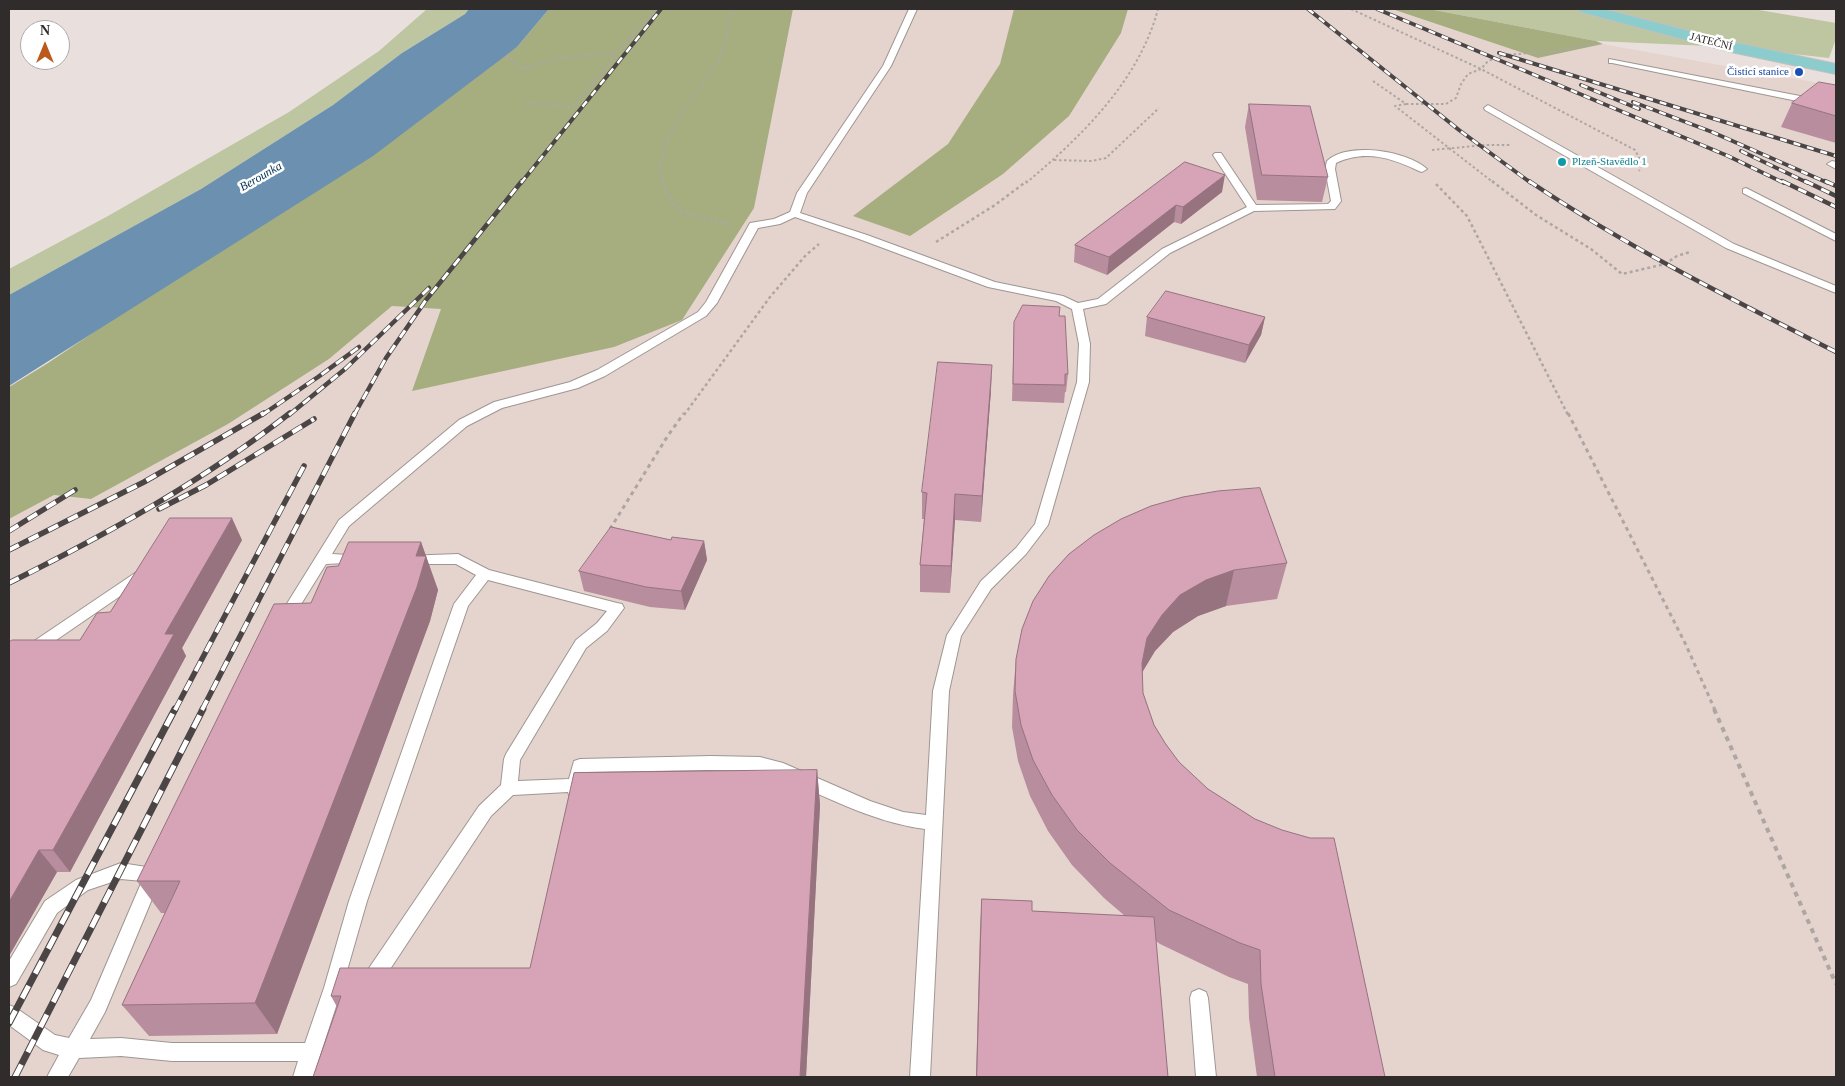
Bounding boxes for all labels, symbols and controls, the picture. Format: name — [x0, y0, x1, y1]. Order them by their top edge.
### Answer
north arrow — [20, 20, 70, 70]
text: N — [40, 23, 50, 38]
street label: JATEČNÍ — [1688, 30, 1734, 54]
place label: Čisticí stanice — [1727, 65, 1789, 79]
marker: Čisticí stanice — [1793, 66, 1805, 78]
place label: Plzeň-Stavědlo 1 — [1572, 155, 1647, 169]
marker: Plzeň-Stavědlo 1 — [1556, 156, 1568, 168]
water label: Berounka — [237, 159, 285, 195]

